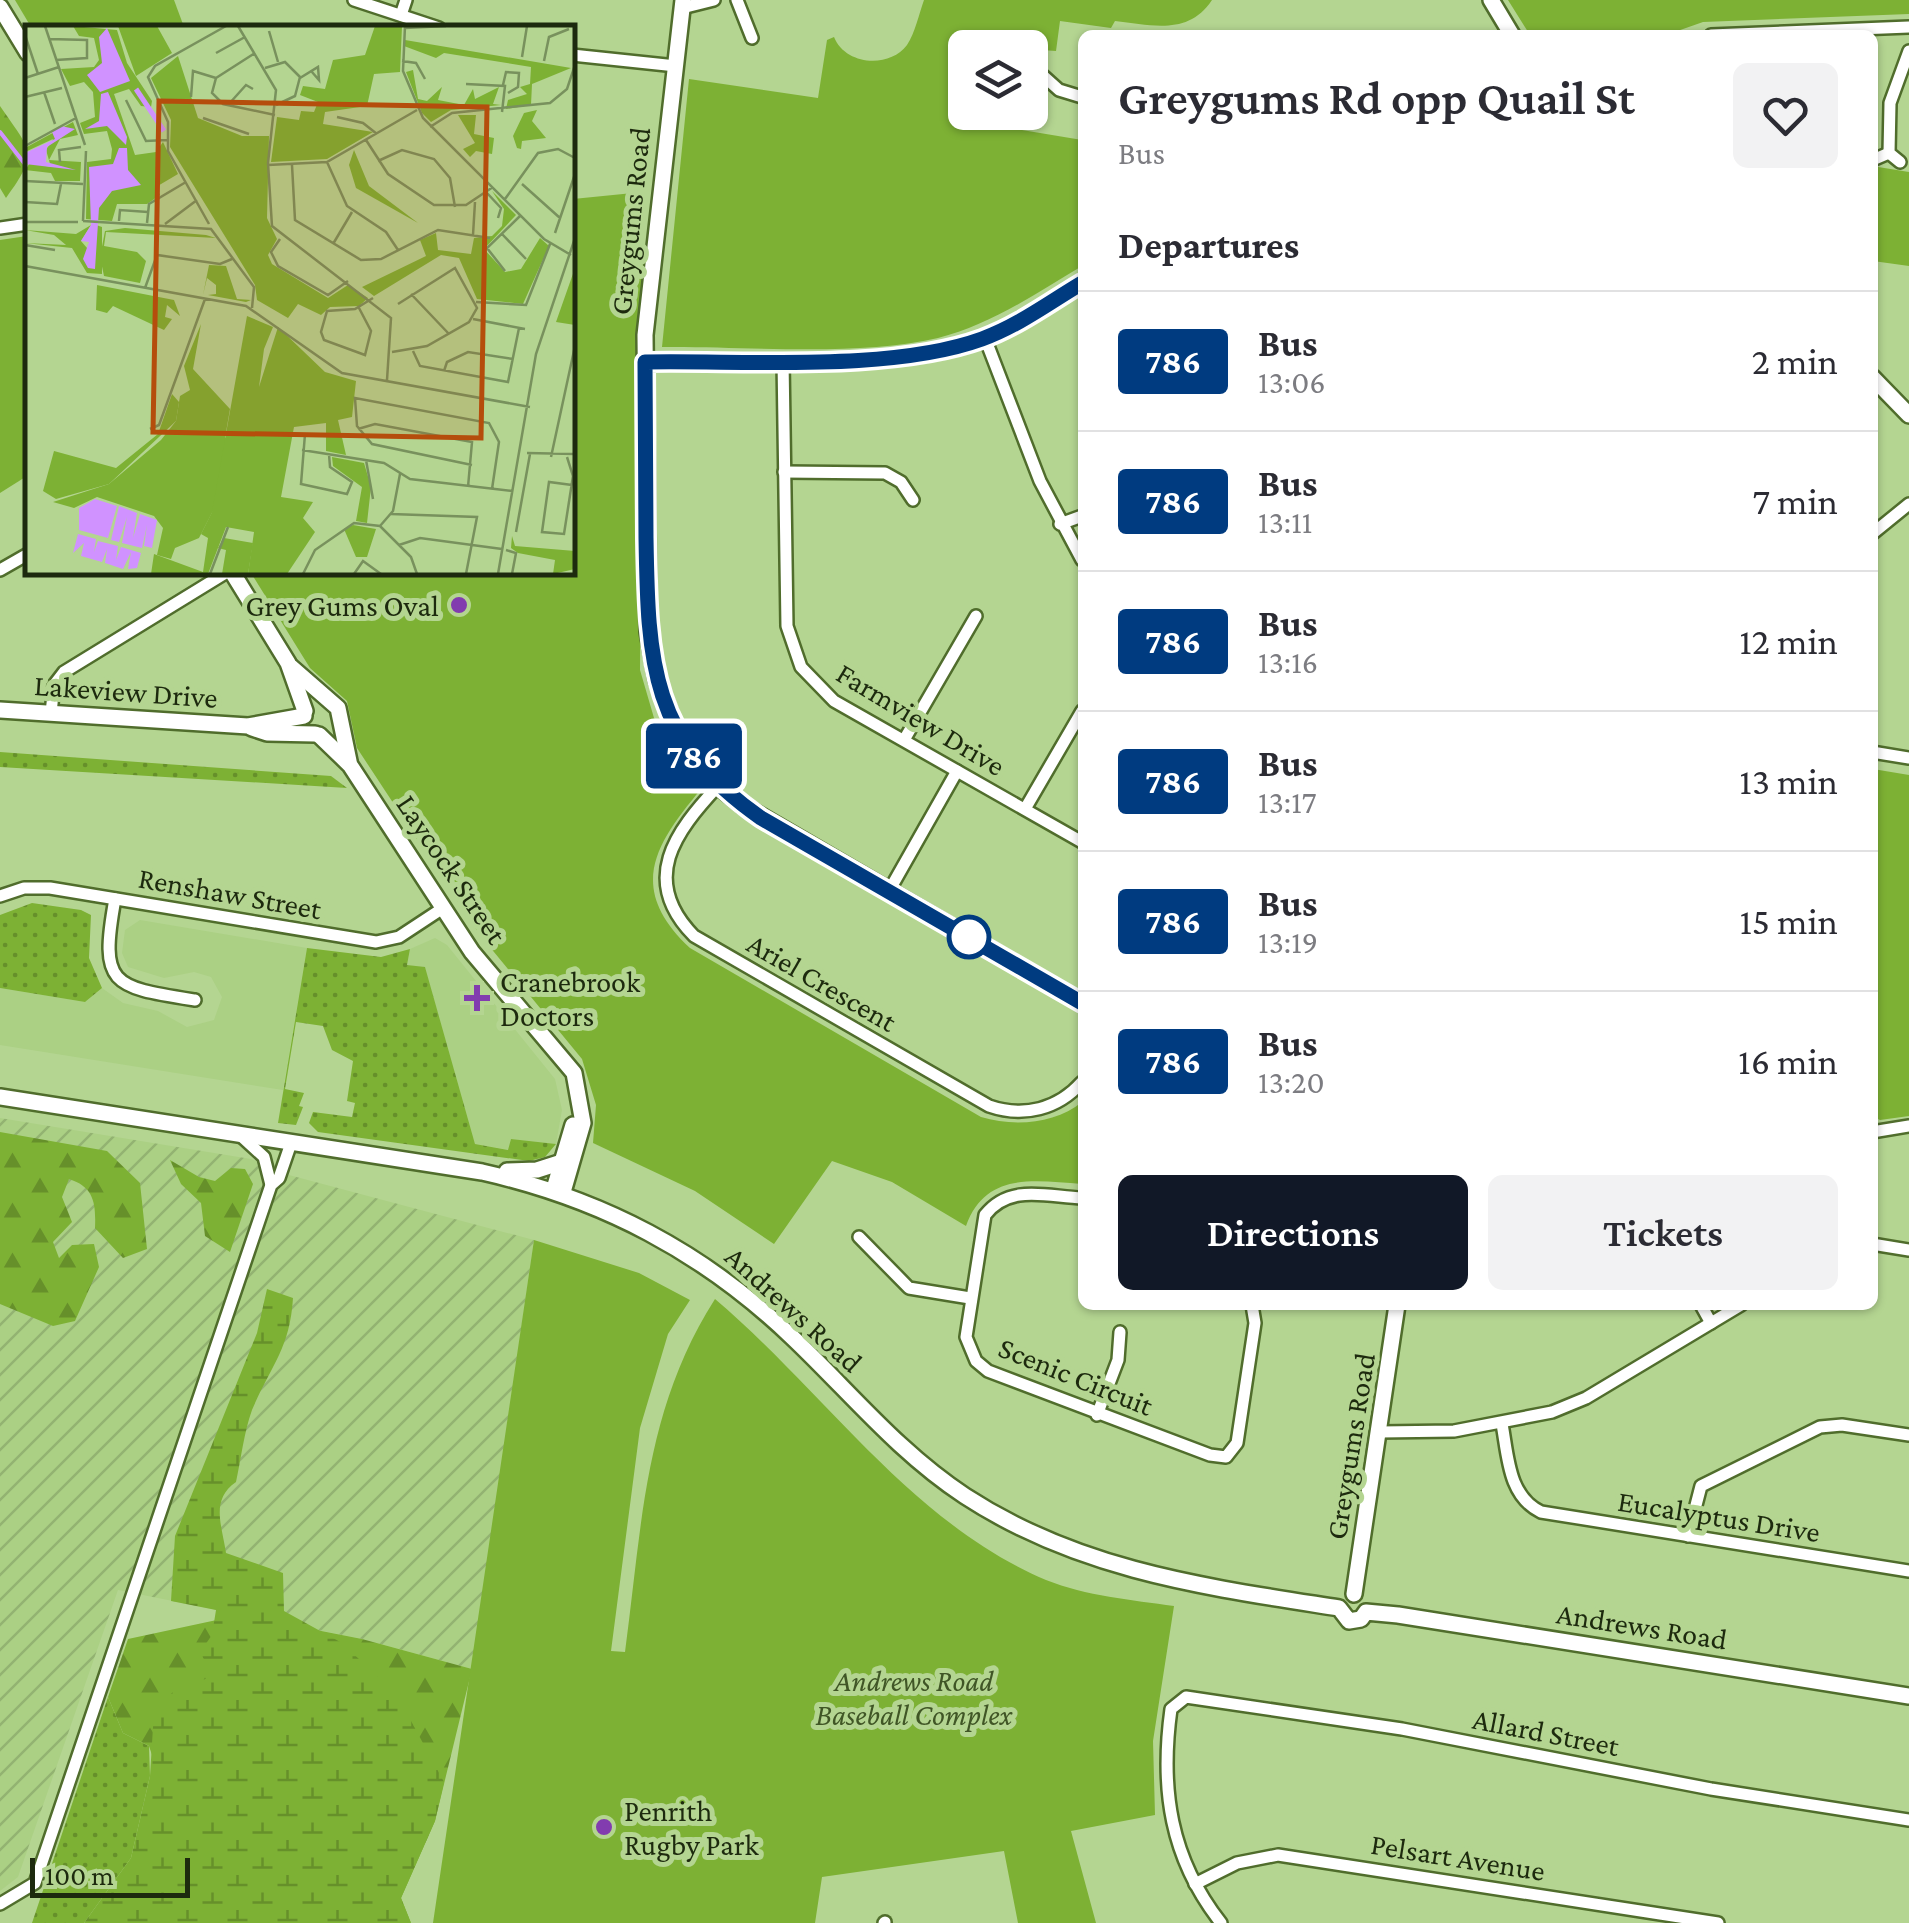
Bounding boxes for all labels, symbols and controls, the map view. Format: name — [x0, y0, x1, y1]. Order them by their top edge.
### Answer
inset map — [25, 25, 575, 575]
map controls — [948, 30, 1048, 130]
button: layers — [948, 30, 1048, 130]
button: heart — [1733, 63, 1838, 168]
text: Greygums Rd opp Quail St — [1118, 71, 1635, 124]
street label: Greygums Road — [604, 125, 657, 317]
text: Bus — [1118, 135, 1165, 171]
text: Departures — [1118, 224, 1299, 266]
text: Bus — [1258, 322, 1317, 364]
text: 2 min — [1752, 340, 1838, 382]
text: 786 — [1145, 342, 1201, 381]
text: 13:06 — [1258, 364, 1325, 400]
text: Bus — [1258, 462, 1317, 504]
text: 7 min — [1752, 480, 1838, 522]
text: 786 — [1145, 482, 1201, 521]
text: 13:11 — [1258, 504, 1312, 540]
place label: Grey Gums Oval — [246, 589, 439, 623]
marker: Grey Gums Oval — [448, 594, 470, 616]
text: Bus — [1258, 602, 1317, 644]
text: 12 min — [1739, 620, 1838, 662]
text: 786 — [1145, 622, 1201, 661]
text: 13:16 — [1258, 644, 1318, 680]
street label: Farmview Drive — [831, 656, 1011, 782]
street label: Lakeview Drive — [33, 668, 219, 714]
line badge: 786 — [636, 724, 752, 788]
text: 786 — [666, 737, 722, 776]
text: Bus — [1258, 742, 1317, 784]
text: 13 min — [1739, 760, 1838, 802]
text: 786 — [1145, 762, 1201, 801]
text: 13:17 — [1258, 784, 1317, 820]
street label: Laycock Street — [389, 788, 514, 951]
street label: Renshaw Street — [136, 861, 325, 926]
text: Bus — [1258, 882, 1317, 924]
text: 15 min — [1739, 900, 1838, 942]
text: 786 — [1145, 902, 1201, 941]
unlabelled marker — [948, 916, 990, 958]
text: 13:19 — [1258, 924, 1318, 960]
street label: Ariel Crescent — [742, 926, 903, 1038]
place label: Cranebrook Doctors — [500, 965, 641, 1032]
marker: Cranebrook Doctors — [464, 985, 490, 1011]
text: Bus — [1258, 1022, 1317, 1064]
text: 16 min — [1738, 1040, 1838, 1082]
text: 786 — [1145, 1042, 1201, 1081]
text: 13:20 — [1258, 1064, 1324, 1100]
button: Directions — [1118, 1175, 1468, 1290]
button: Tickets — [1488, 1175, 1838, 1290]
street label: Andrews Road — [719, 1239, 869, 1379]
street label: Scenic Circuit — [994, 1330, 1159, 1422]
street label: Greygums Road — [1319, 1350, 1382, 1542]
street label: Eucalyptus Drive — [1615, 1484, 1822, 1549]
street label: Andrews Road — [1554, 1596, 1730, 1656]
park label: Andrews Road Baseball Complex — [816, 1664, 1014, 1732]
street label: Allard Street — [1470, 1702, 1623, 1763]
place label: Penrith Rugby Park — [624, 1794, 759, 1862]
marker: Penrith Rugby Park — [593, 1816, 615, 1838]
street label: Pelsart Avenue — [1369, 1827, 1547, 1887]
scale bar — [30, 1853, 190, 1898]
text: 100 m — [45, 1860, 114, 1891]

